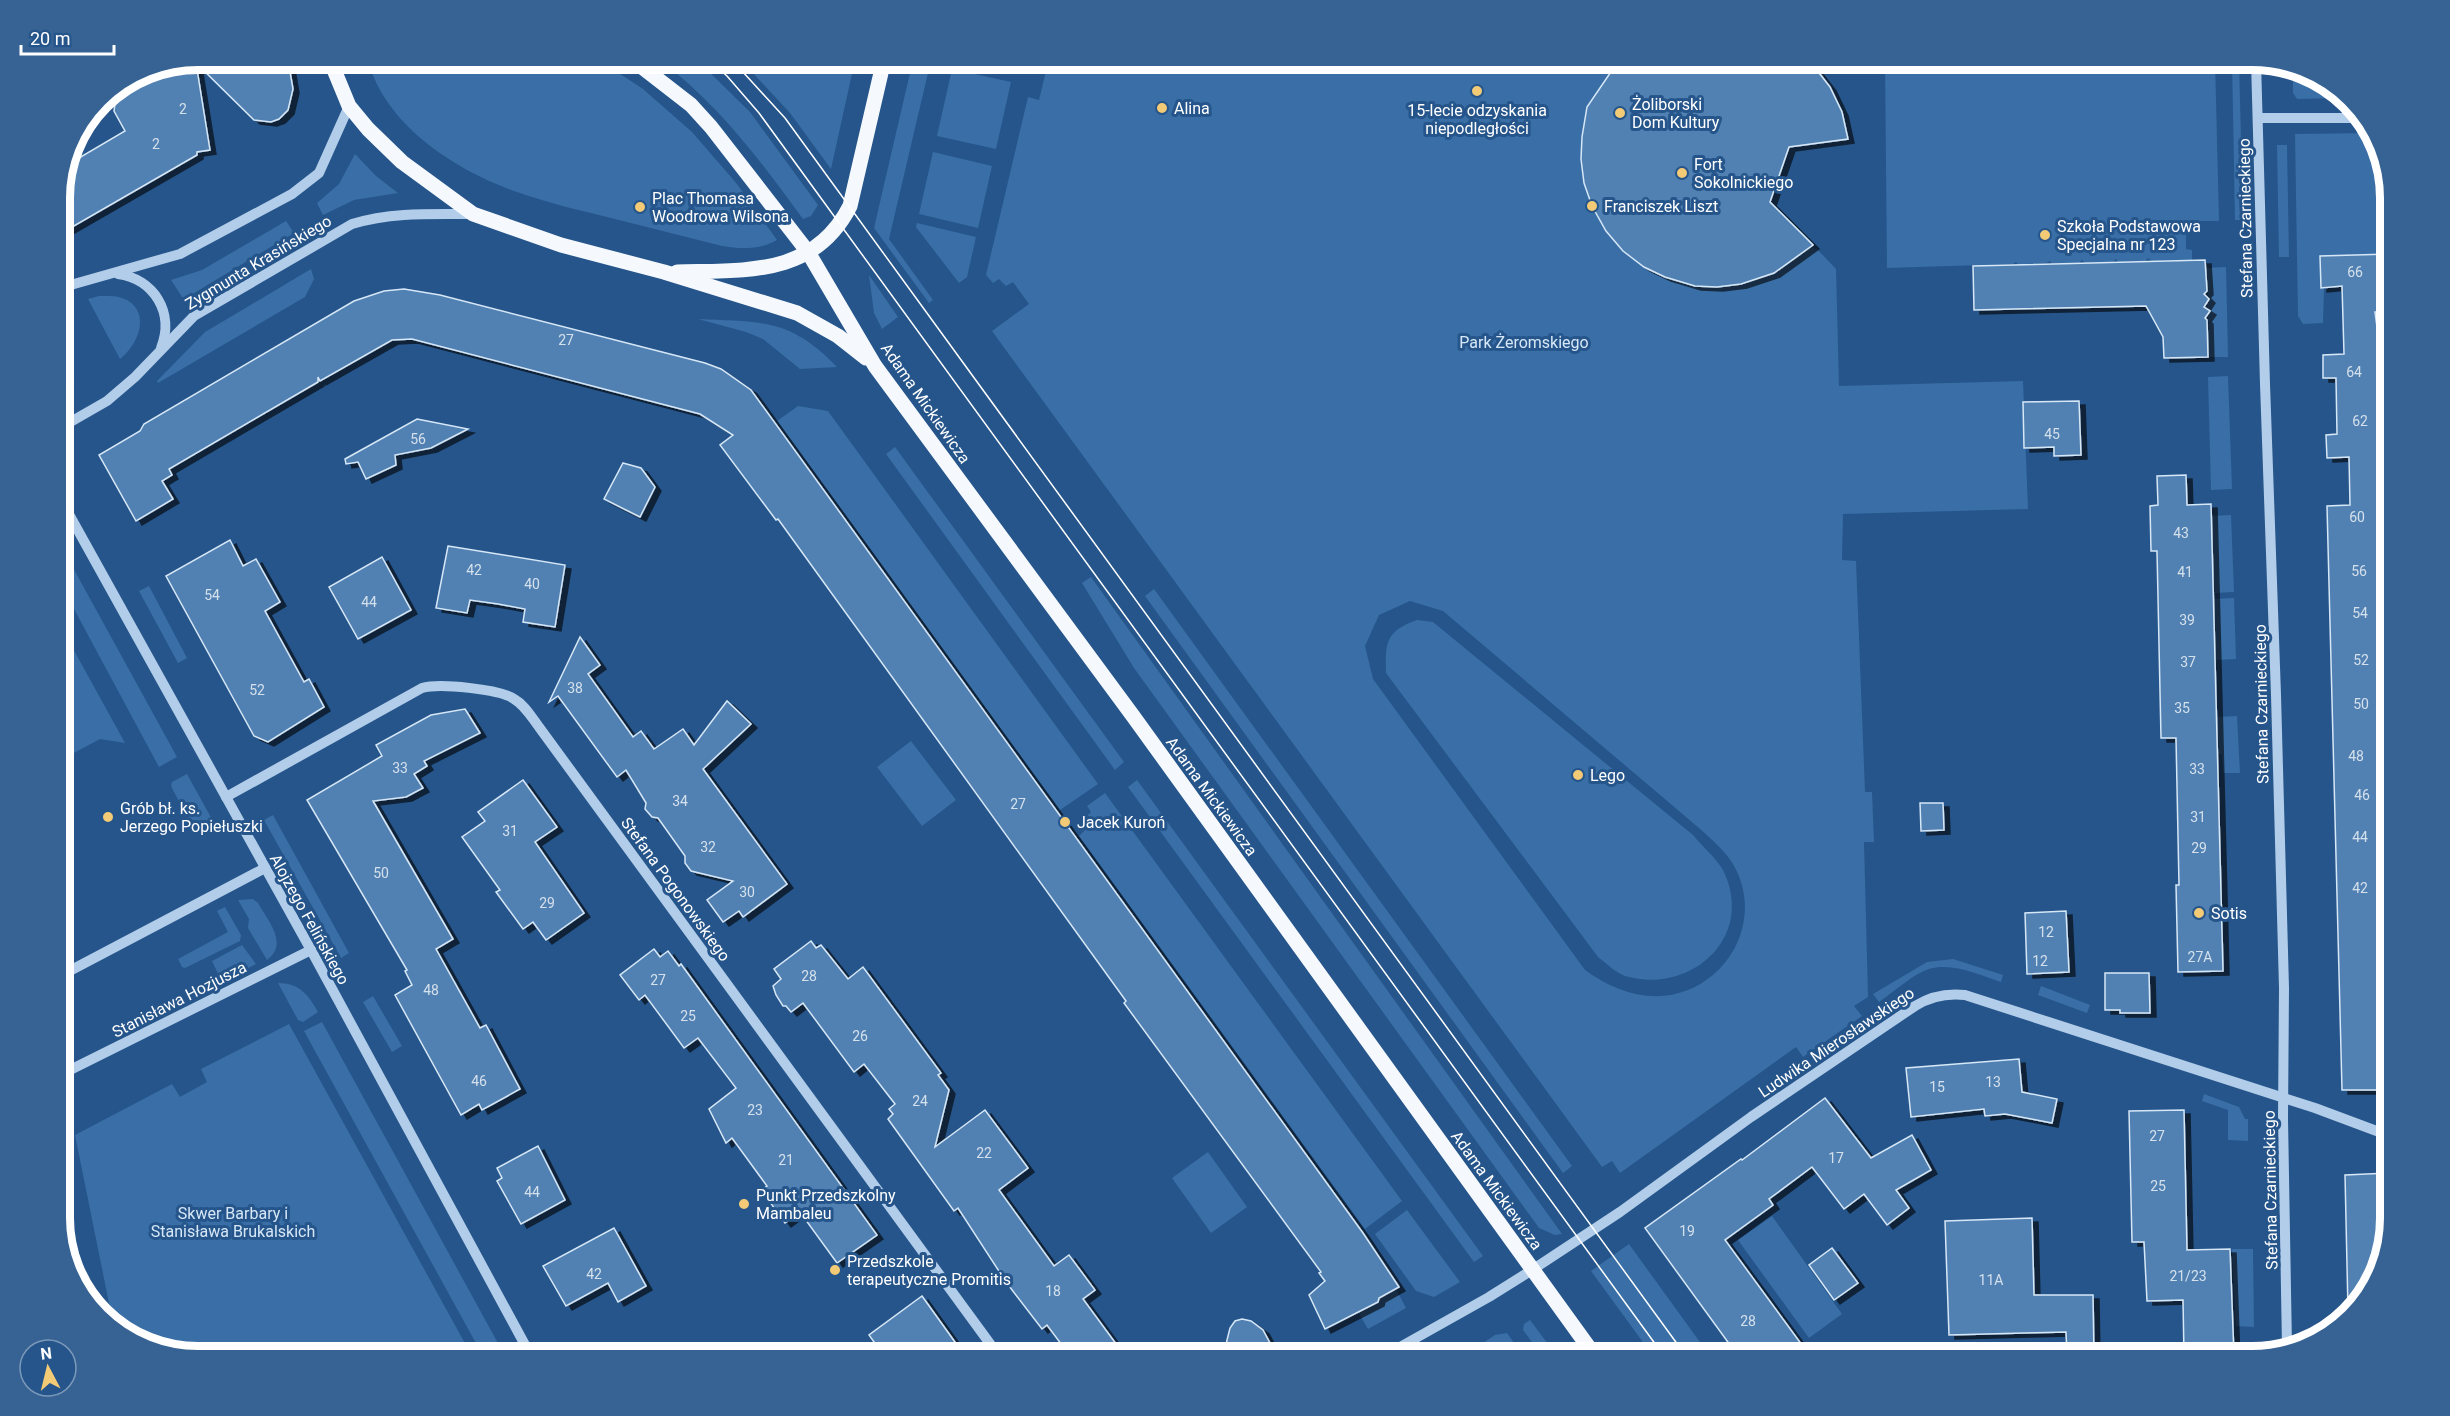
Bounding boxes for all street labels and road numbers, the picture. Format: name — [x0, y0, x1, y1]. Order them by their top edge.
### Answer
street label: Stefana Czarnieckiego — [2235, 138, 2256, 298]
street label: Zygmunta Krasińskiego — [182, 211, 335, 314]
street label: Adama Mickiewicza — [877, 339, 974, 467]
street label: Stefana Czarnieckiego — [2251, 624, 2272, 784]
street label: Adama Mickiewicza — [1162, 733, 1261, 860]
street label: Stefana Pogonowskiego — [617, 814, 734, 965]
street label: Alojzego Felińskiego — [266, 851, 353, 988]
street label: Stanisława Hozjusza — [109, 957, 249, 1042]
street label: Ludwika Mierosławskiego — [1755, 983, 1918, 1102]
street label: Stefana Czarnieckiego — [2260, 1110, 2281, 1270]
street label: Adama Mickiewicza — [1447, 1127, 1546, 1254]

